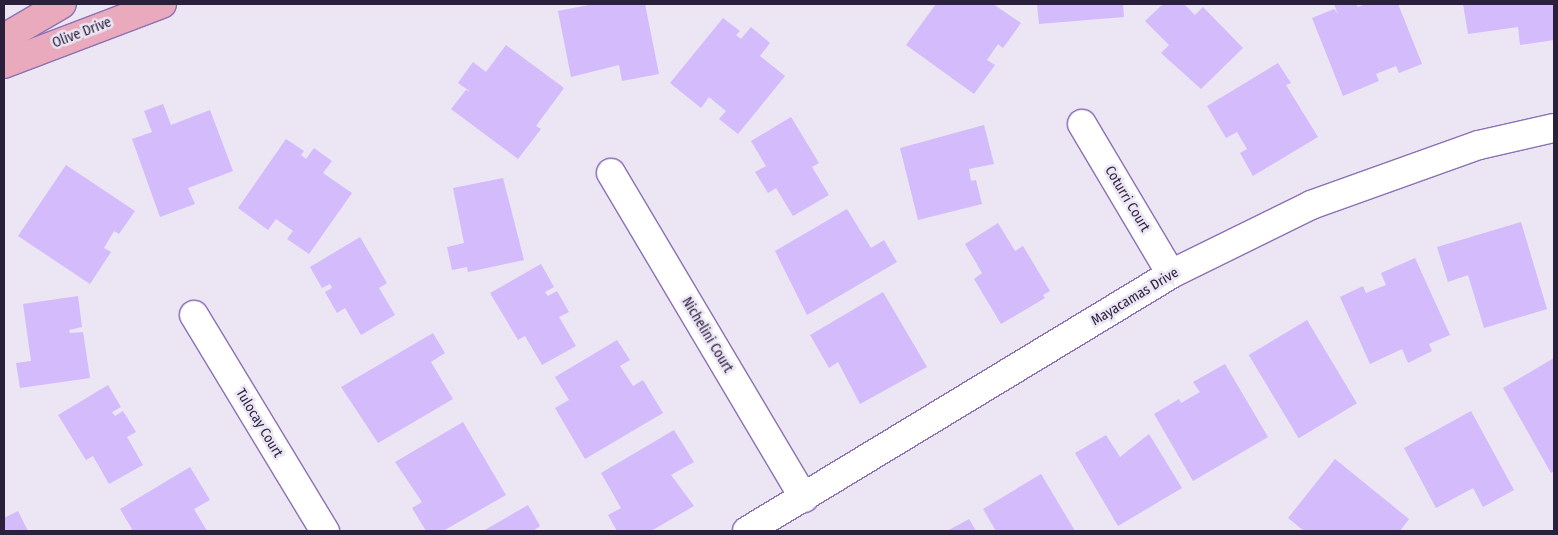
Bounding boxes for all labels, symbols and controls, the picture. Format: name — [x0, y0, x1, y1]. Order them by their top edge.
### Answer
street label: Olive Drive — [50, 14, 114, 52]
street label: Coturri Court — [1101, 163, 1153, 235]
street label: Mayacamas Drive — [1088, 264, 1182, 330]
street label: Nichelini Court — [678, 294, 736, 376]
street label: Tulocay Court — [232, 386, 286, 460]

